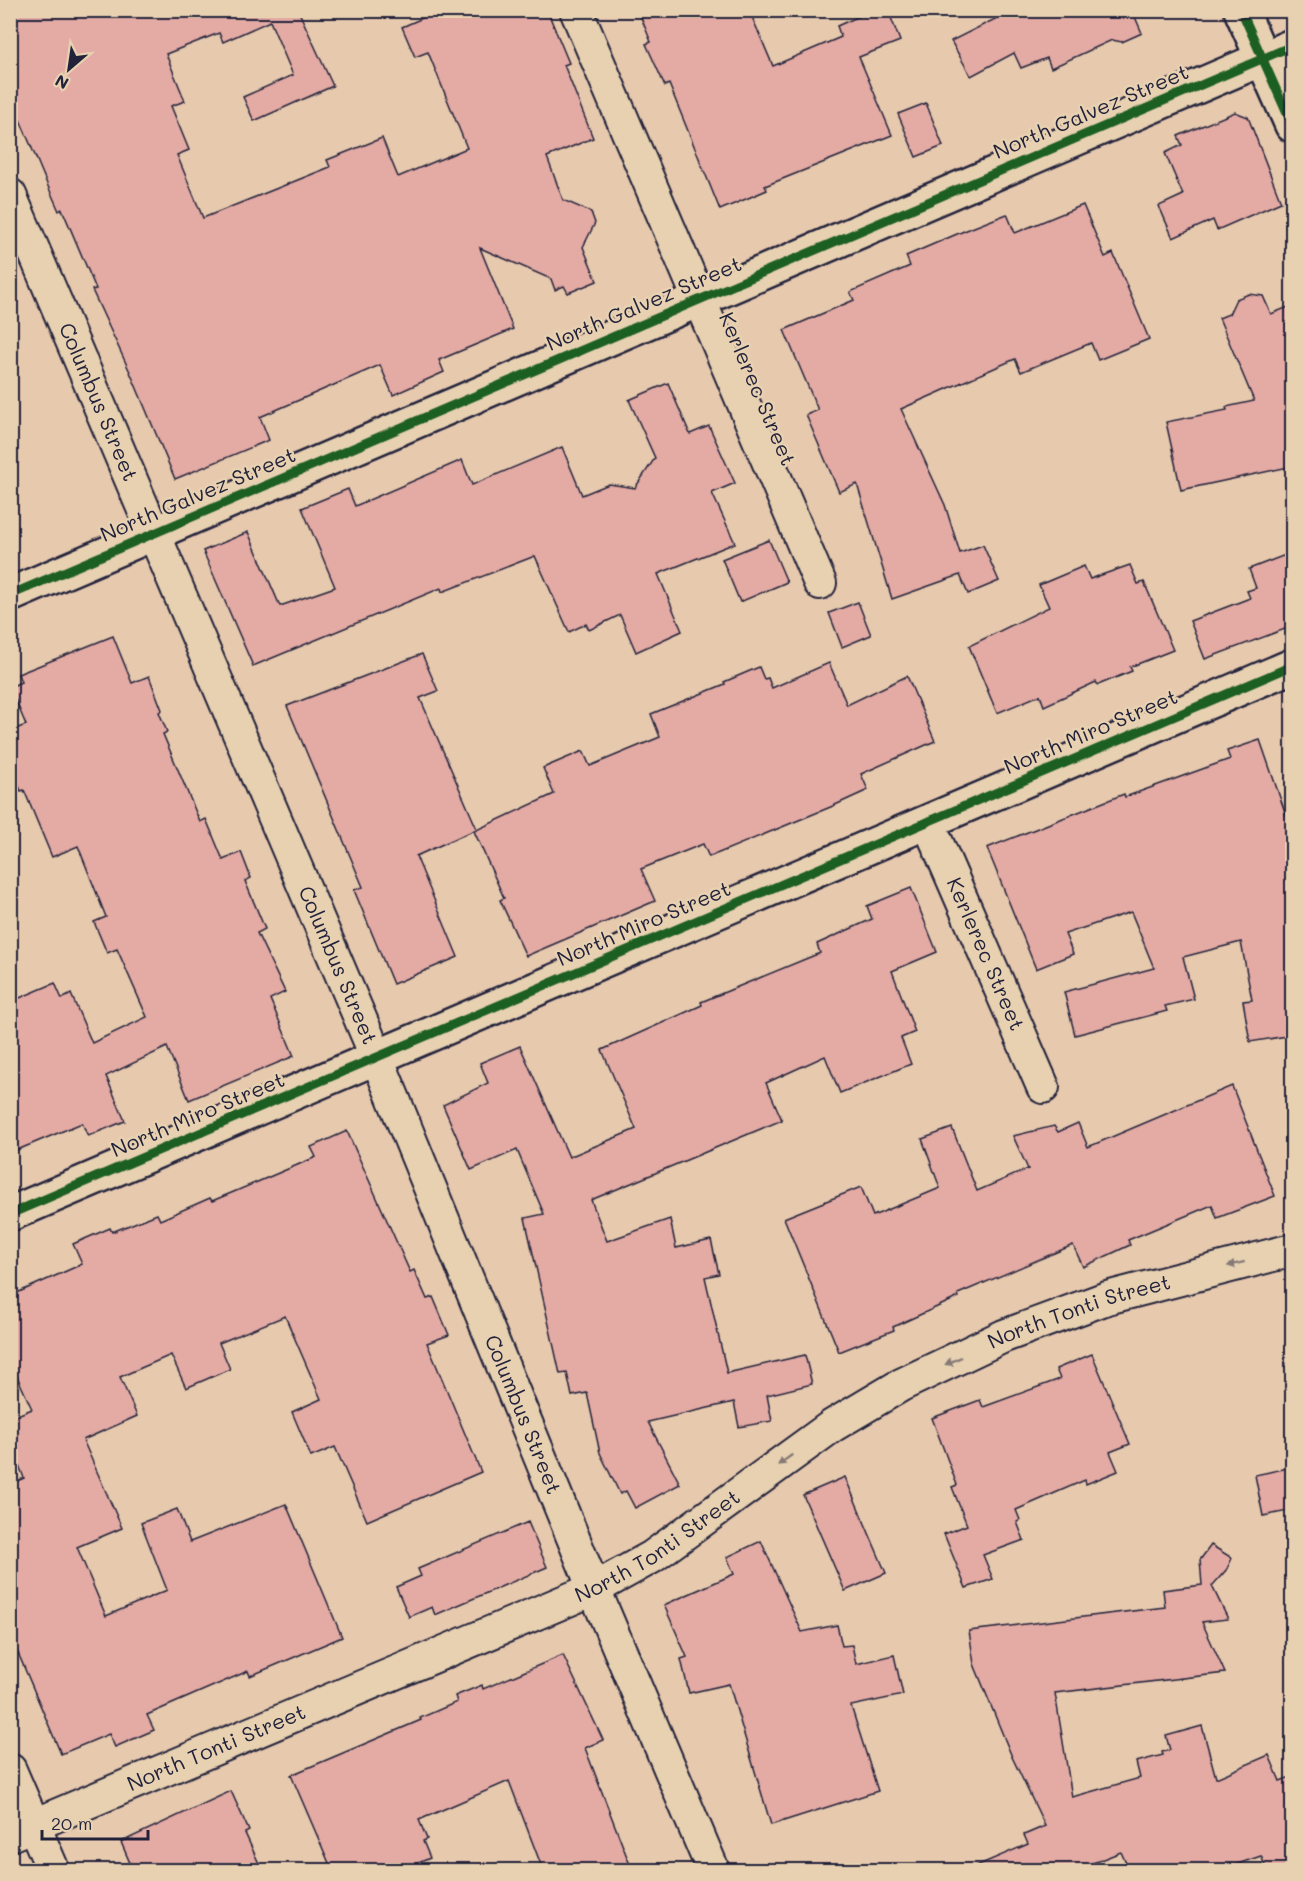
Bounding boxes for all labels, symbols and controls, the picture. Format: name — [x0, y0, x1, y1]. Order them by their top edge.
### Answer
north arrow — [39, 39, 99, 99]
street label: North Galvez Street — [989, 57, 1192, 164]
text: N — [51, 70, 72, 95]
street label: North Galvez Street — [542, 249, 745, 356]
street label: Kerlerec Street — [714, 308, 803, 469]
street label: Columbus Street — [54, 318, 145, 485]
street label: North Galvez Street — [96, 440, 299, 547]
street label: North Miro Street — [1000, 682, 1181, 779]
street label: Kerlerec Street — [942, 873, 1032, 1034]
street label: North Miro Street — [553, 874, 734, 971]
street label: Columbus Street — [293, 881, 385, 1048]
street label: North Miro Street — [107, 1065, 288, 1162]
one-way arrow — [1227, 1260, 1245, 1270]
street label: North Tonti Street — [983, 1267, 1173, 1354]
street label: Columbus Street — [480, 1330, 569, 1498]
one-way arrow — [944, 1356, 961, 1365]
one-way arrow — [778, 1454, 794, 1466]
street label: North Tonti Street — [570, 1483, 745, 1608]
street label: North Tonti Street — [122, 1697, 309, 1796]
scale bar — [42, 1803, 148, 1841]
text: 20 m — [51, 1811, 92, 1835]

